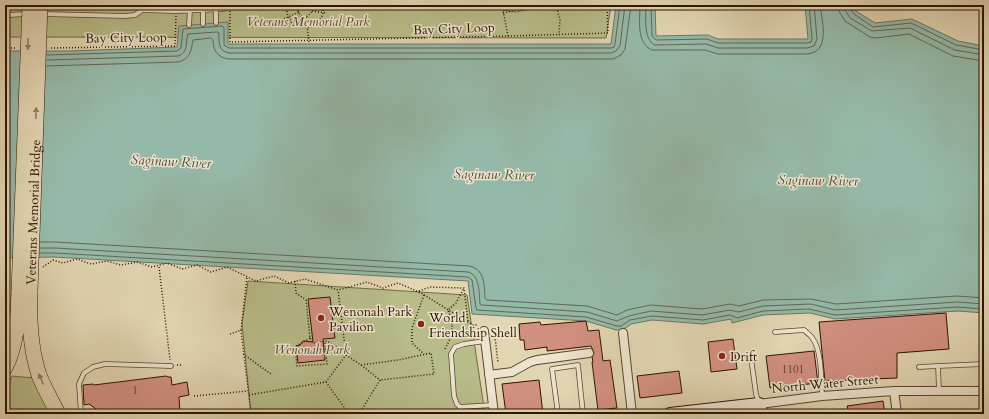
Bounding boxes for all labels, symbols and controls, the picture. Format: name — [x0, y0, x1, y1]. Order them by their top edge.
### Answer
park label: Veterans Memorial Park — [246, 13, 370, 31]
street label: Bay City Loop — [413, 19, 495, 39]
street label: Bay City Loop — [85, 28, 167, 48]
one-way arrow — [25, 38, 31, 51]
one-way arrow — [33, 106, 39, 119]
street label: Veterans Memorial Bridge — [22, 139, 45, 285]
water label: Saginaw River — [130, 150, 212, 173]
water label: Saginaw River — [454, 164, 535, 185]
water label: Saginaw River — [778, 170, 859, 191]
place label: Wenonah Park Pavilion — [328, 303, 412, 336]
place label: World Friendship Shell — [428, 309, 517, 342]
marker: Wenonah Park Pavilion — [316, 313, 326, 323]
marker: World Friendship Shell — [416, 319, 426, 329]
park label: Wenonah Park — [274, 341, 350, 359]
place label: Drift — [730, 348, 757, 366]
marker: Drift — [717, 351, 727, 361]
house number: 1101 — [782, 362, 804, 377]
street label: North Water Street — [771, 370, 879, 398]
one-way arrow — [38, 374, 44, 385]
house number: 1 — [132, 383, 138, 398]

